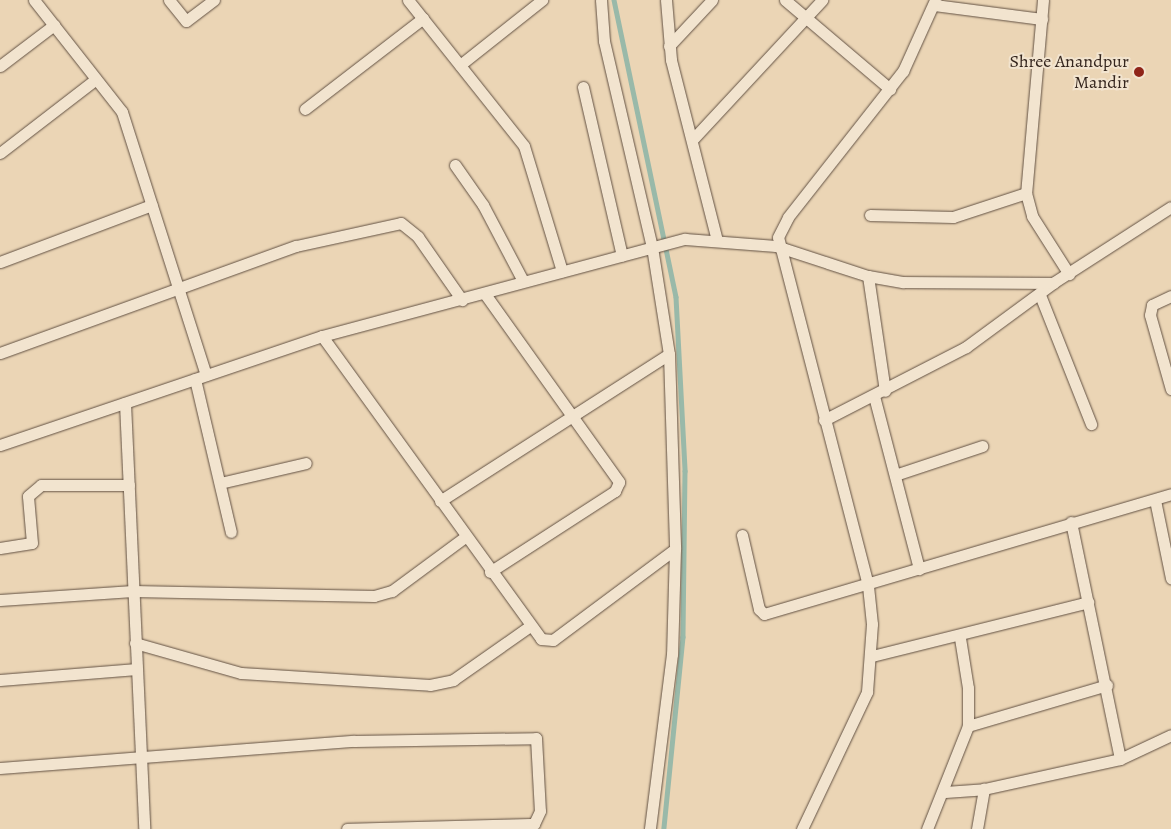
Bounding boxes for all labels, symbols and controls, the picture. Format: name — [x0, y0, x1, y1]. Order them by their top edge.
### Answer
place label: Shree Anandpur Mandir — [1010, 51, 1129, 94]
marker: Shree Anandpur Mandir — [1133, 66, 1145, 78]

